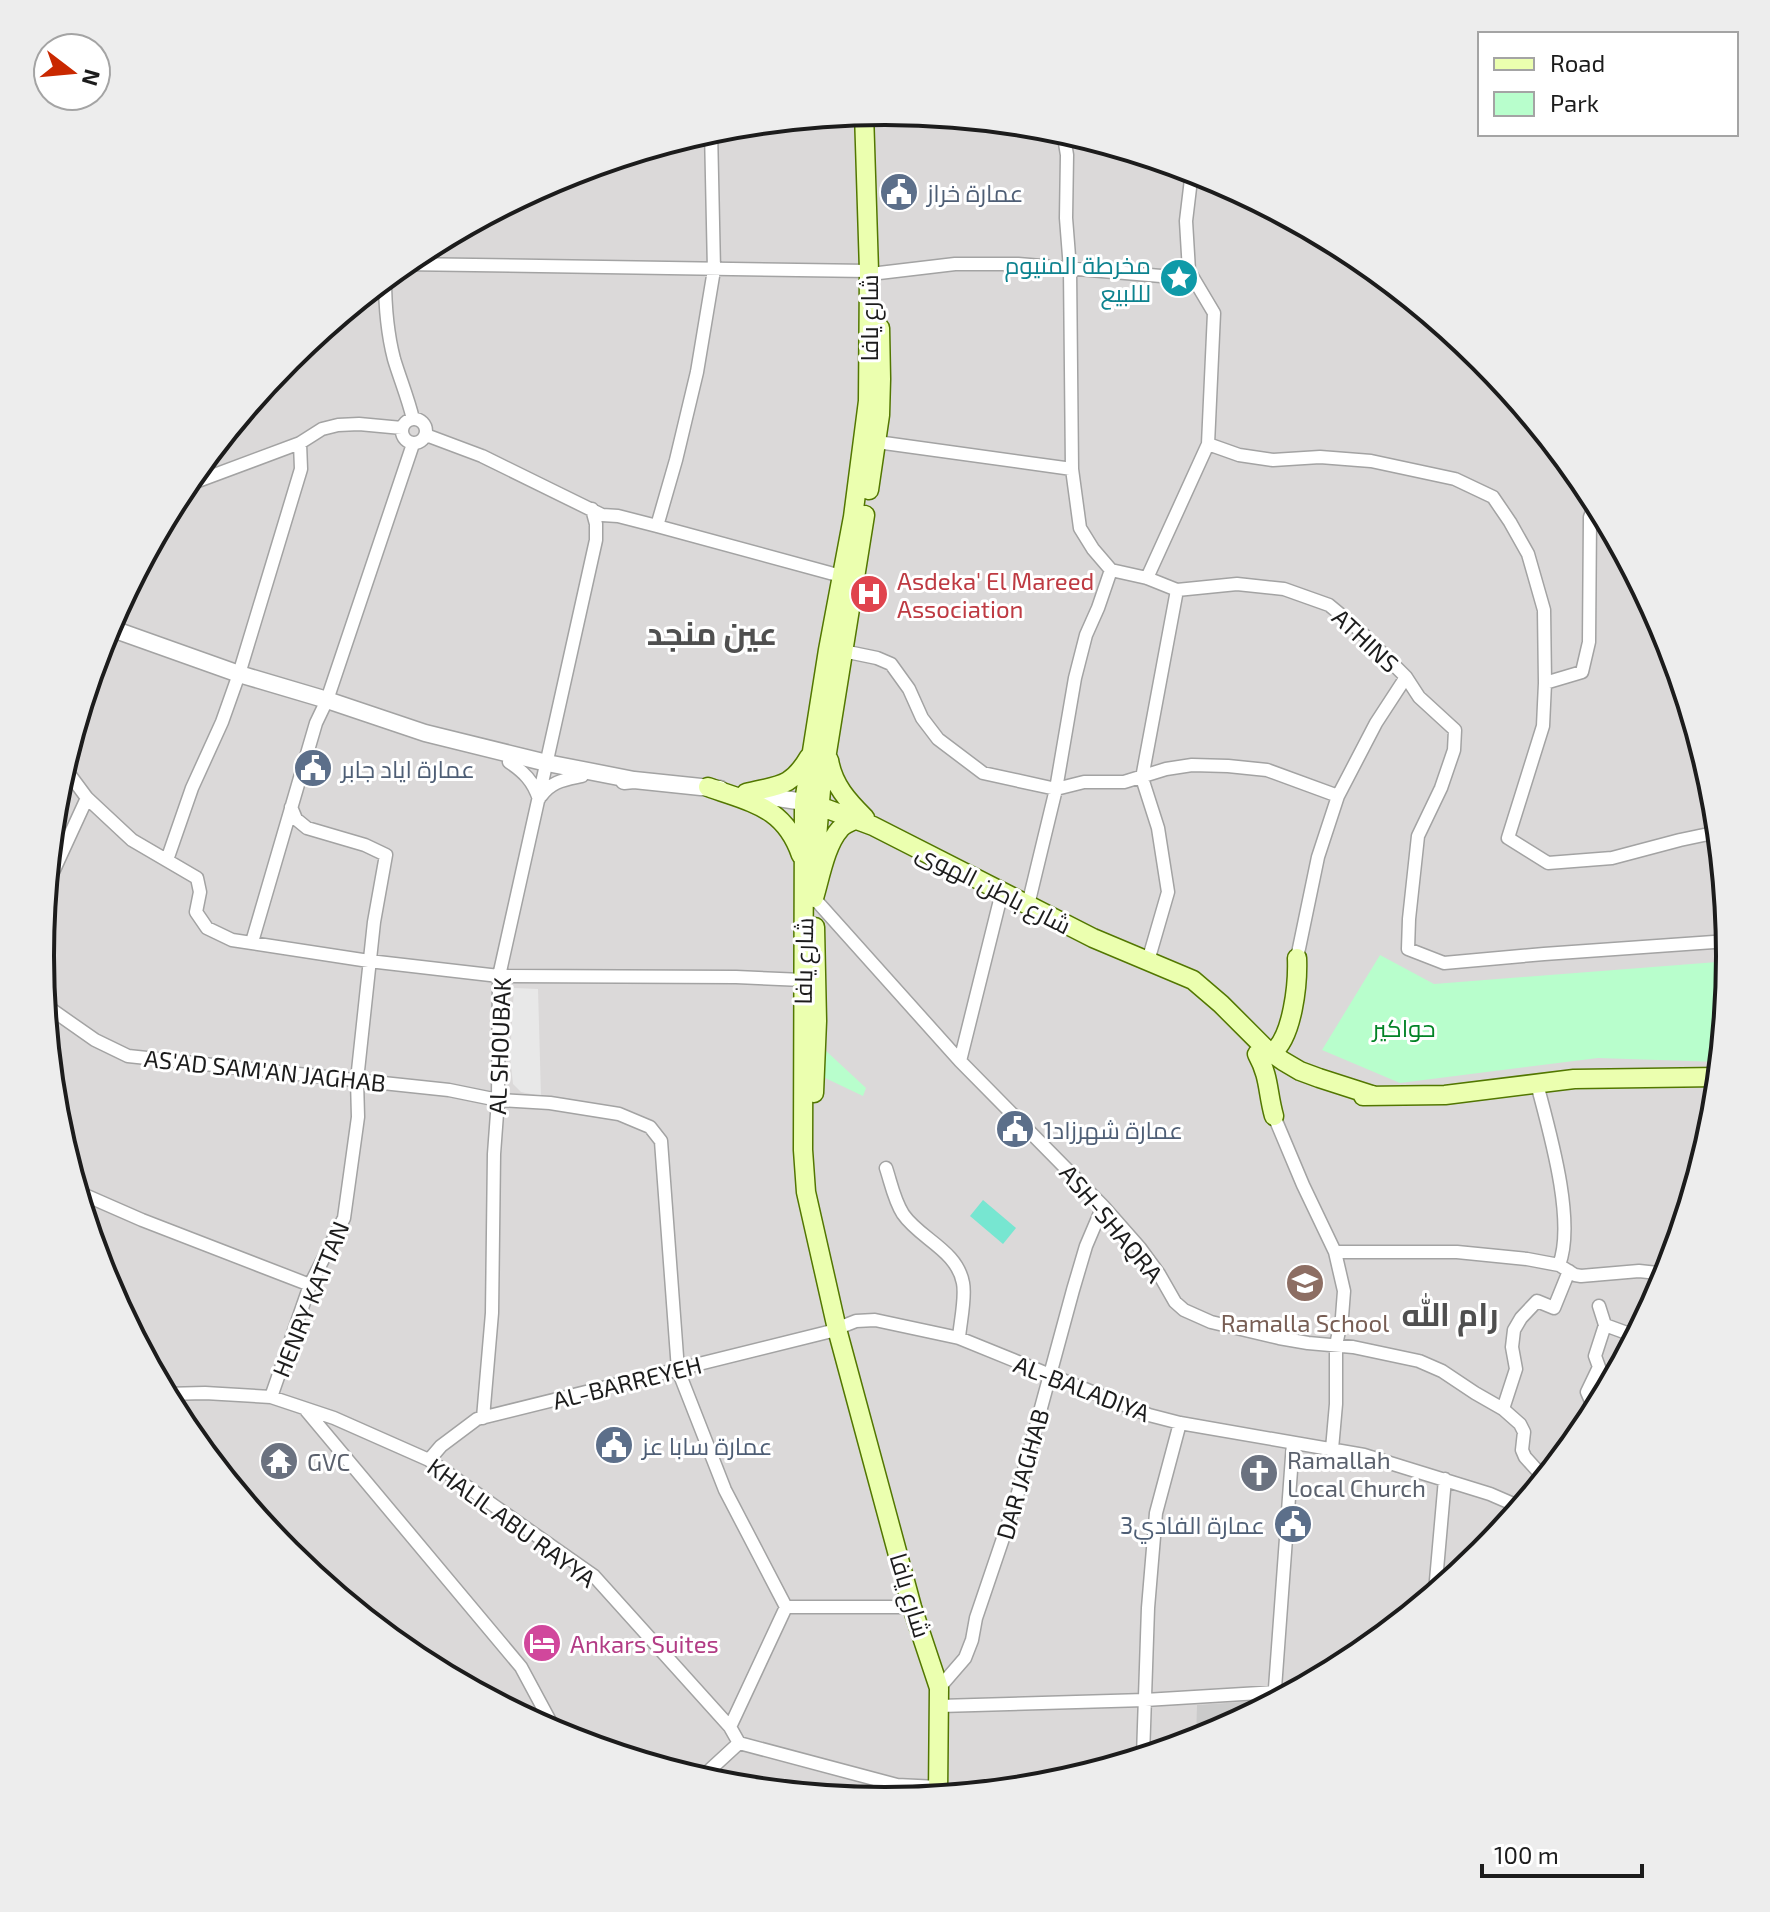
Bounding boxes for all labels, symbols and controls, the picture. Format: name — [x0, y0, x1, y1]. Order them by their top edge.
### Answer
north arrow — [32, 32, 112, 112]
legend — [1478, 32, 1738, 136]
text: Road — [1550, 48, 1605, 77]
text: N — [78, 67, 107, 89]
text: Park — [1550, 88, 1599, 117]
public building icon: عمارة خراز — [878, 171, 920, 213]
place label: عمارة خراز — [925, 178, 1023, 207]
place label: مخرطة المنيوم لللبيع — [1005, 250, 1151, 310]
place icon: مخرطة المنيوم لللبيع — [1158, 257, 1200, 299]
street label: شارع يافا — [854, 275, 886, 361]
place label: Asdeka' El Mareed Association — [897, 566, 1094, 623]
hospital icon: Asdeka' El Mareed Association — [848, 573, 890, 615]
street label: ATHINS — [1327, 602, 1405, 678]
district label: عين منجد — [647, 613, 777, 653]
public building icon: عمارة اياد جابر — [292, 747, 334, 789]
place label: عمارة اياد جابر — [339, 754, 475, 783]
street label: شارع باطن الهوى — [911, 837, 1076, 942]
street label: شارع يافا — [788, 917, 821, 1005]
street label: AL SHOUBAK — [482, 977, 516, 1115]
park label: حواكير — [1371, 1013, 1435, 1042]
street label: AS'AD SAM'AN JAGHAB — [143, 1043, 387, 1097]
public building icon: عمارة شهرزاد1 — [994, 1108, 1036, 1150]
place label: عمارة شهرزاد1 — [1043, 1115, 1183, 1145]
street label: ASH-SHAQRA — [1054, 1158, 1170, 1288]
street label: HENRY KATTAN — [266, 1217, 354, 1381]
school or university icon: Ramalla School — [1284, 1262, 1326, 1304]
district label: رام الله — [1401, 1293, 1499, 1337]
place label: Ramalla School — [1221, 1308, 1389, 1337]
street label: AL-BARREYEH — [549, 1349, 705, 1415]
street label: AL-BALADIYA — [1010, 1349, 1154, 1427]
street label: DAR JAGHAB — [990, 1405, 1054, 1543]
public building icon: عمارة سابا عز — [593, 1424, 635, 1466]
place label: عمارة سابا عز — [640, 1431, 772, 1460]
temple icon: GVC — [258, 1440, 300, 1482]
place label: Ramallah Local Church — [1287, 1445, 1426, 1502]
place label: GVC — [307, 1447, 350, 1476]
street label: KHALIL ABU RAYYA — [422, 1451, 602, 1593]
church icon: Ramallah Local Church — [1238, 1452, 1280, 1494]
public building icon: عمارة الفادي3 — [1272, 1503, 1314, 1545]
place label: عمارة الفادي3 — [1120, 1510, 1265, 1544]
street label: شارع يافا — [882, 1549, 938, 1642]
hotel icon: Ankars Suites — [521, 1622, 563, 1664]
place label: Ankars Suites — [570, 1629, 719, 1658]
scale bar — [1482, 1828, 1642, 1878]
text: 100 m — [1494, 1840, 1559, 1869]

